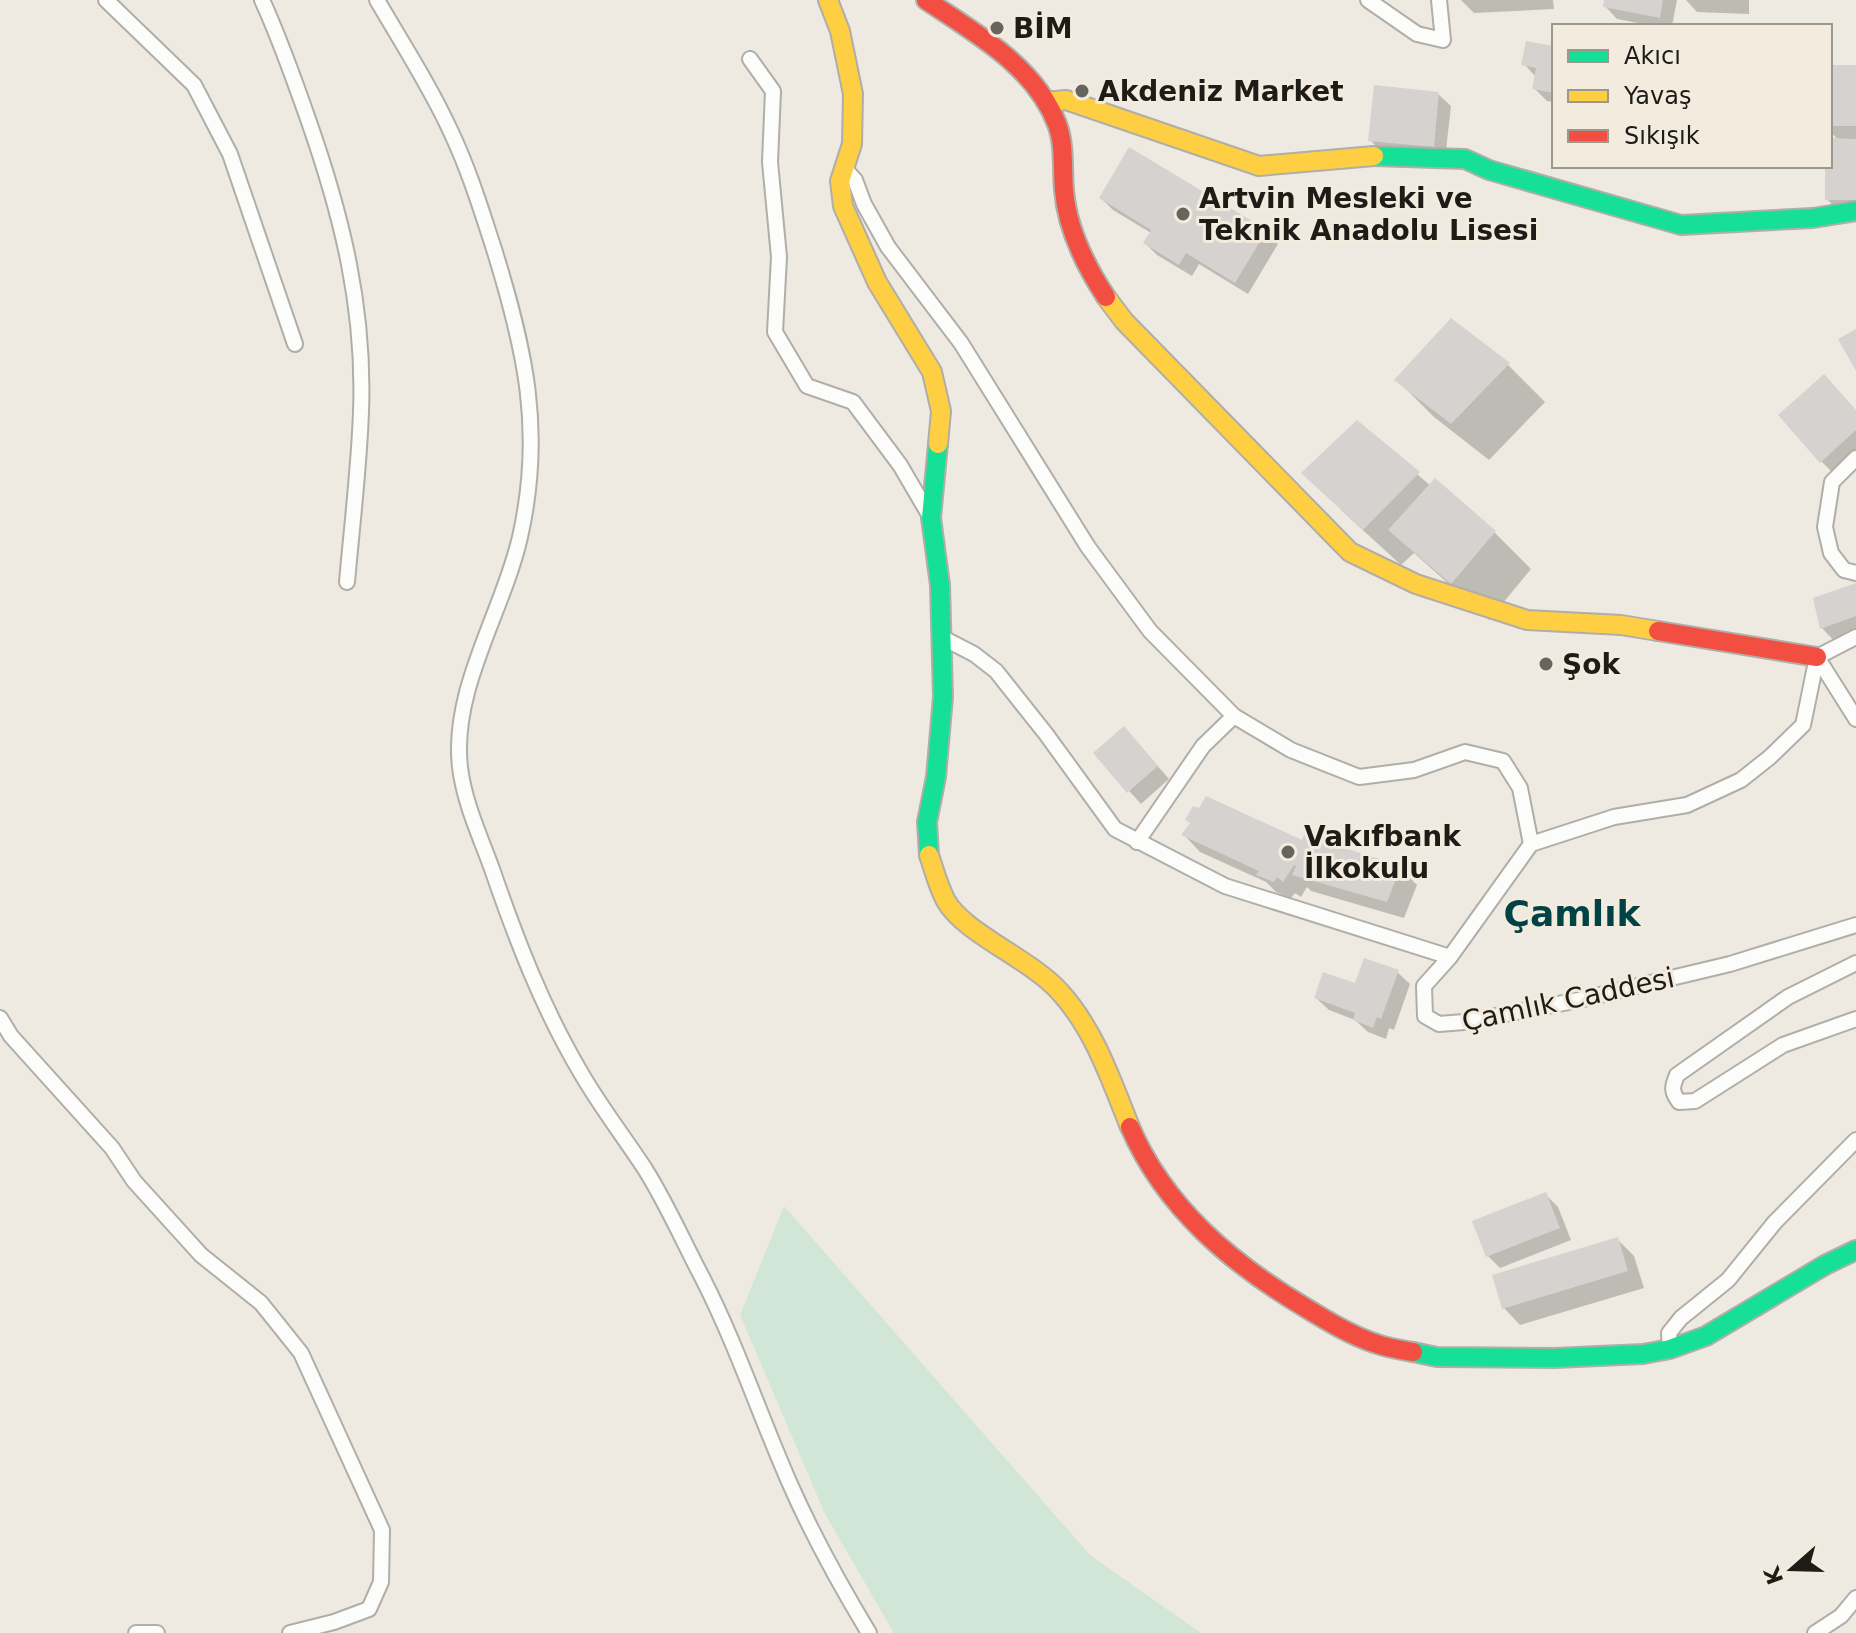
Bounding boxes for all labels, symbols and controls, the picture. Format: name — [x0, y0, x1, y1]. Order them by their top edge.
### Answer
place label: BİM — [1013, 11, 1073, 45]
marker: BİM — [988, 19, 1006, 37]
legend — [1552, 24, 1832, 168]
text: Akıcı — [1624, 42, 1681, 70]
place label: Akdeniz Market — [1098, 75, 1344, 108]
marker: Akdeniz Market — [1073, 82, 1091, 100]
text: Yavaş — [1623, 82, 1691, 110]
text: Sıkışık — [1624, 122, 1700, 150]
place label: Artvin Mesleki ve Teknik Anadolu Lisesi — [1199, 182, 1538, 247]
marker: Artvin Mesleki ve Teknik Anadolu Lisesi — [1174, 205, 1192, 223]
place label: Şok — [1562, 648, 1621, 681]
marker: Şok — [1537, 655, 1555, 673]
place label: Vakıfbank İlkokulu — [1304, 820, 1462, 885]
marker: Vakıfbank İlkokulu — [1279, 843, 1297, 861]
district label: Çamlık — [1504, 893, 1641, 934]
street label: Çamlık Caddesi — [1459, 961, 1677, 1038]
north arrow — [1752, 1529, 1832, 1609]
text: K — [1759, 1562, 1788, 1588]

